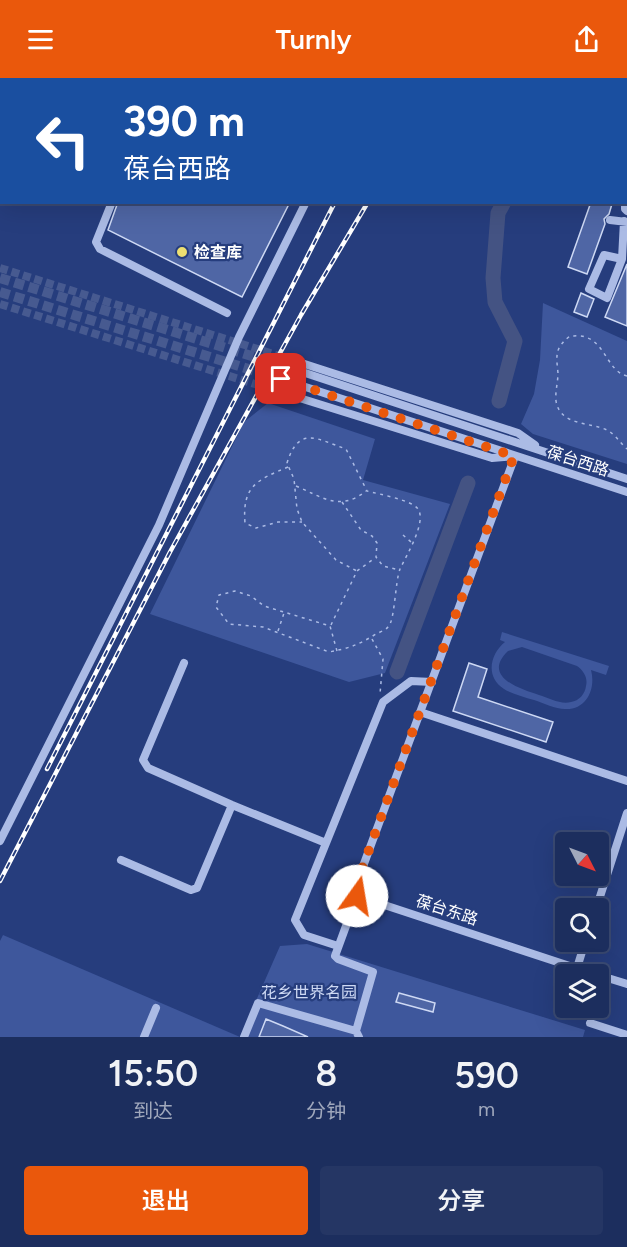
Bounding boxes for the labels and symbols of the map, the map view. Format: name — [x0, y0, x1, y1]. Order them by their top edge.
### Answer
place label: 检查库 — [194, 243, 242, 262]
marker: 检查库 — [175, 245, 189, 259]
pin — [255, 353, 306, 404]
street label: 葆台西路 — [545, 442, 611, 480]
north arrow — [555, 832, 609, 886]
position arrow — [325, 864, 389, 928]
street label: 葆台东路 — [414, 891, 480, 929]
park label: 花乡世界名园 — [261, 983, 357, 1002]

